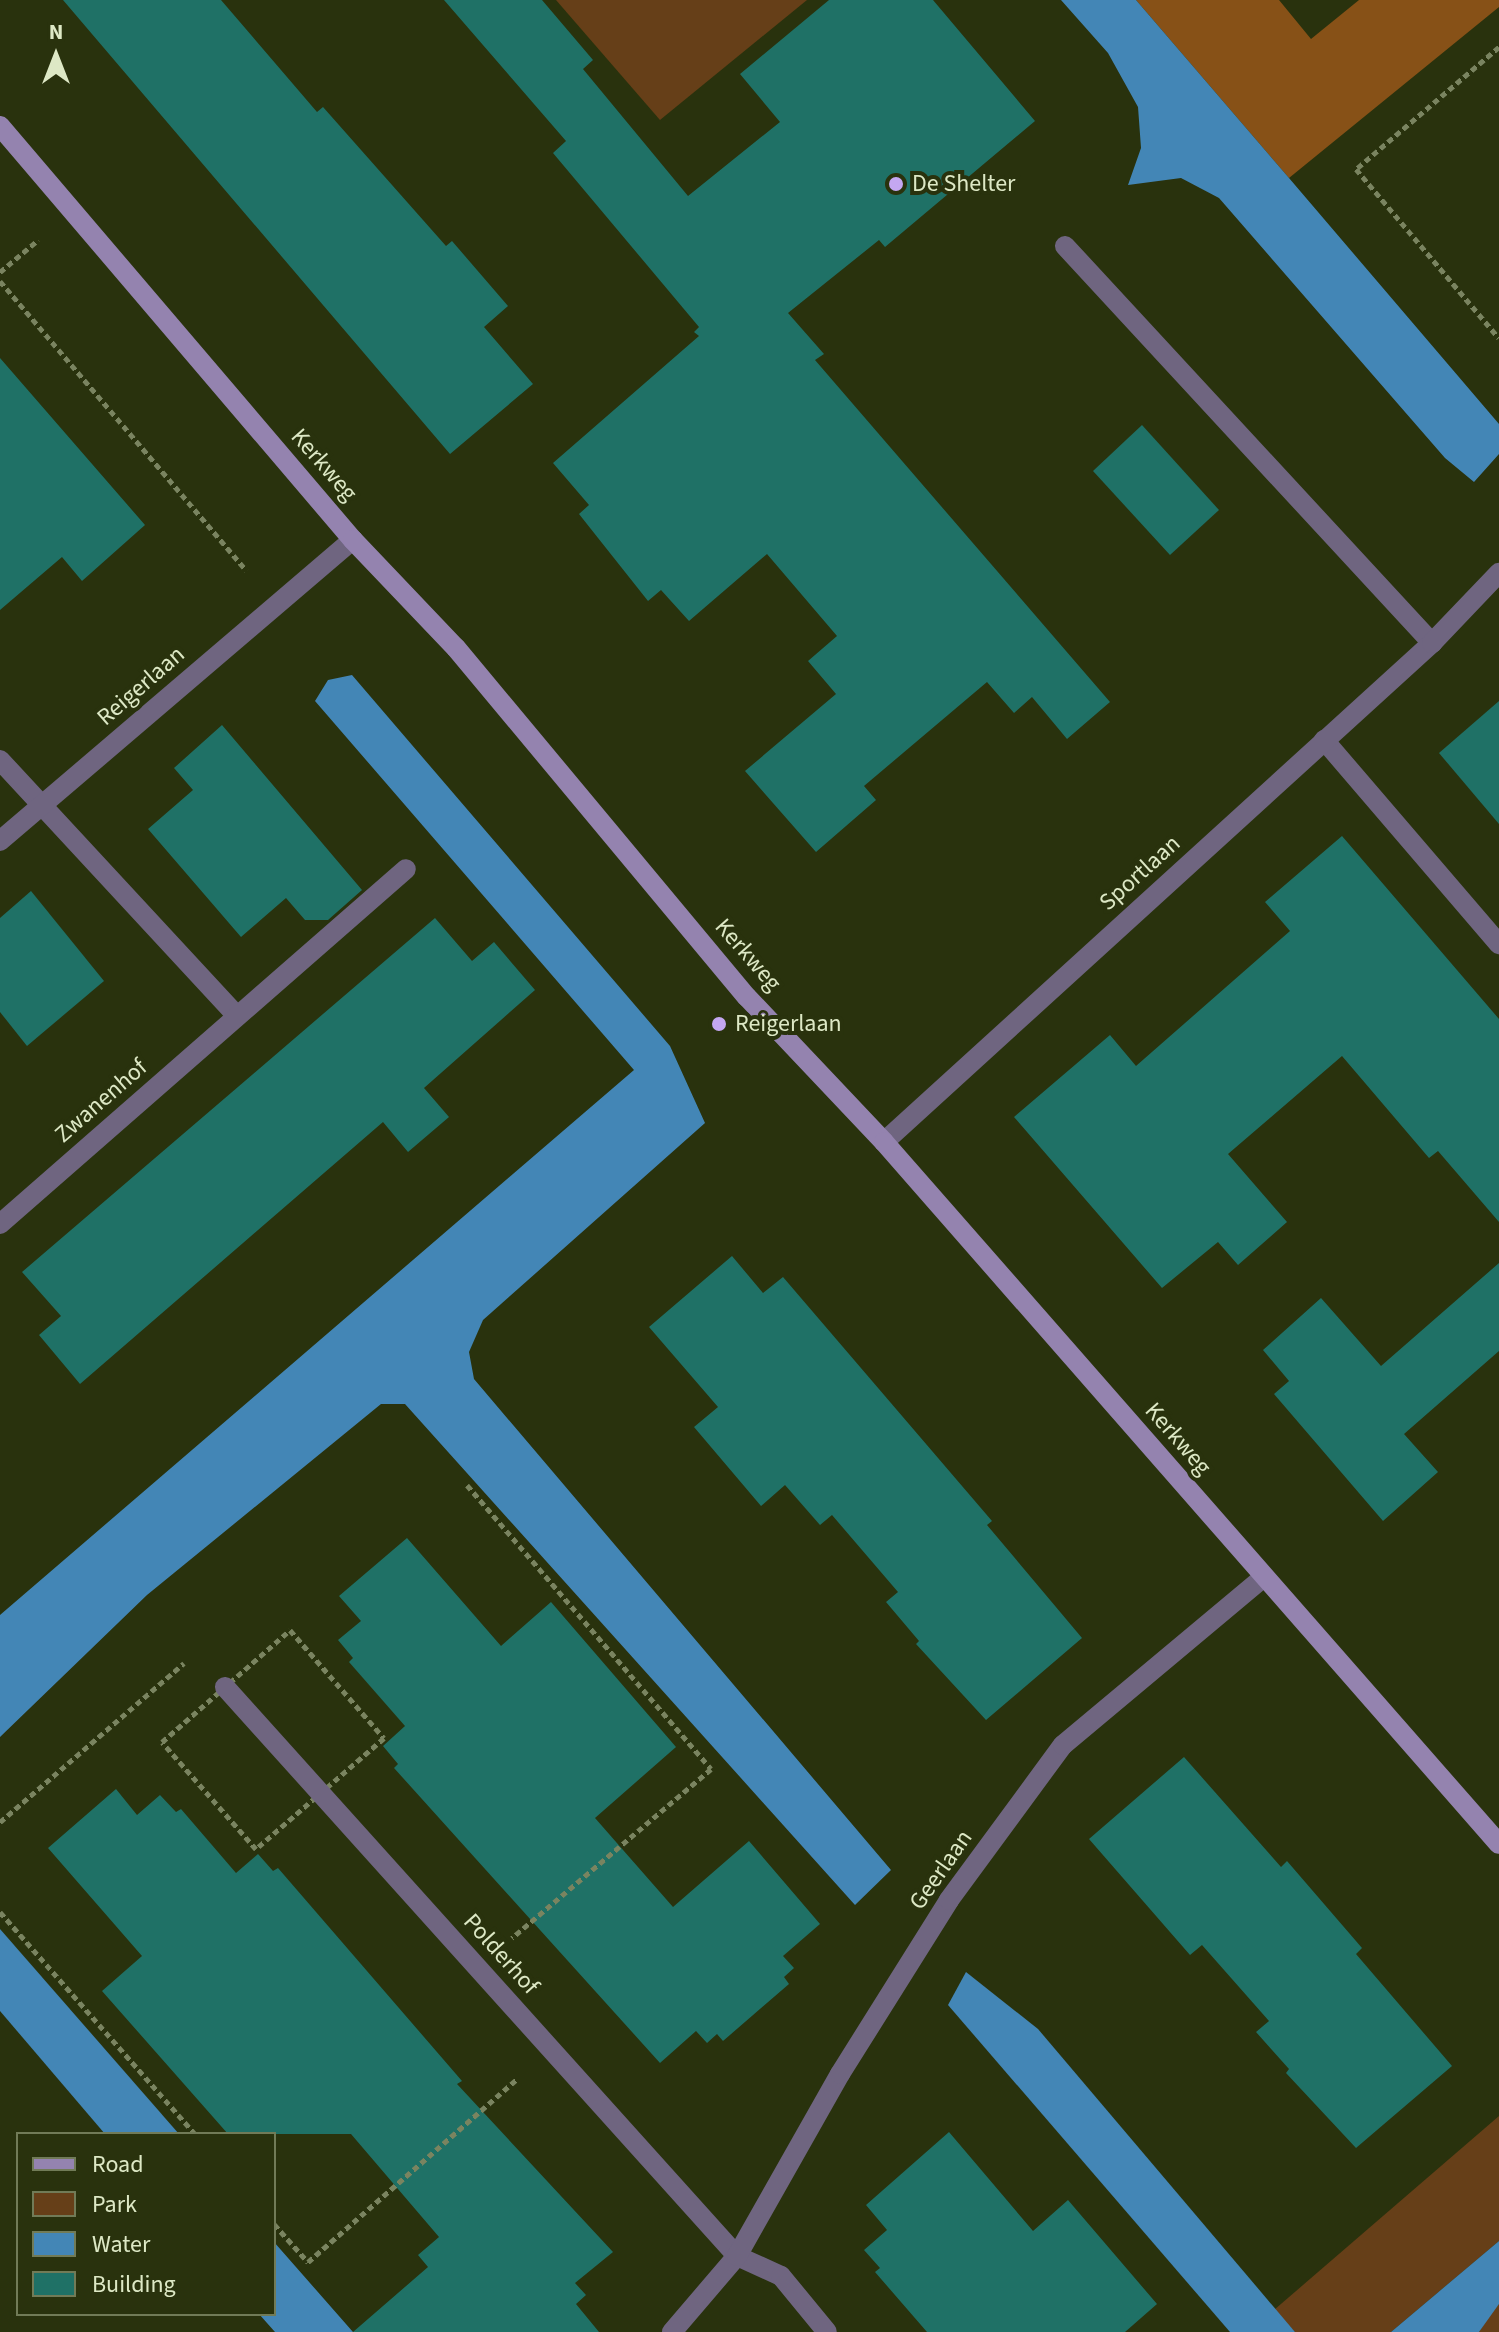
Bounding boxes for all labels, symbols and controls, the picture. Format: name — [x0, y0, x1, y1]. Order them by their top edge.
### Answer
north arrow — [16, 16, 96, 96]
text: N — [49, 16, 63, 48]
place label: De Shelter — [912, 170, 1015, 198]
marker: De Shelter — [887, 175, 905, 193]
street label: Kerkweg — [285, 423, 363, 507]
street label: Reigerlaan — [91, 640, 191, 732]
street label: Sportlaan — [1094, 829, 1186, 917]
street label: Kerkweg — [709, 913, 787, 997]
place label: Reigerlaan — [735, 1010, 842, 1038]
marker: Reigerlaan — [710, 1015, 728, 1033]
street label: Zwanenhof — [49, 1053, 153, 1149]
street label: Kerkweg — [1139, 1397, 1217, 1481]
street label: Geerlaan — [903, 1825, 979, 1915]
street label: Polderhof — [457, 1908, 545, 2000]
legend — [16, 2132, 276, 2316]
text: Road — [92, 2147, 144, 2182]
text: Park — [92, 2187, 137, 2222]
text: Water — [92, 2227, 150, 2262]
text: Building — [92, 2267, 176, 2302]

